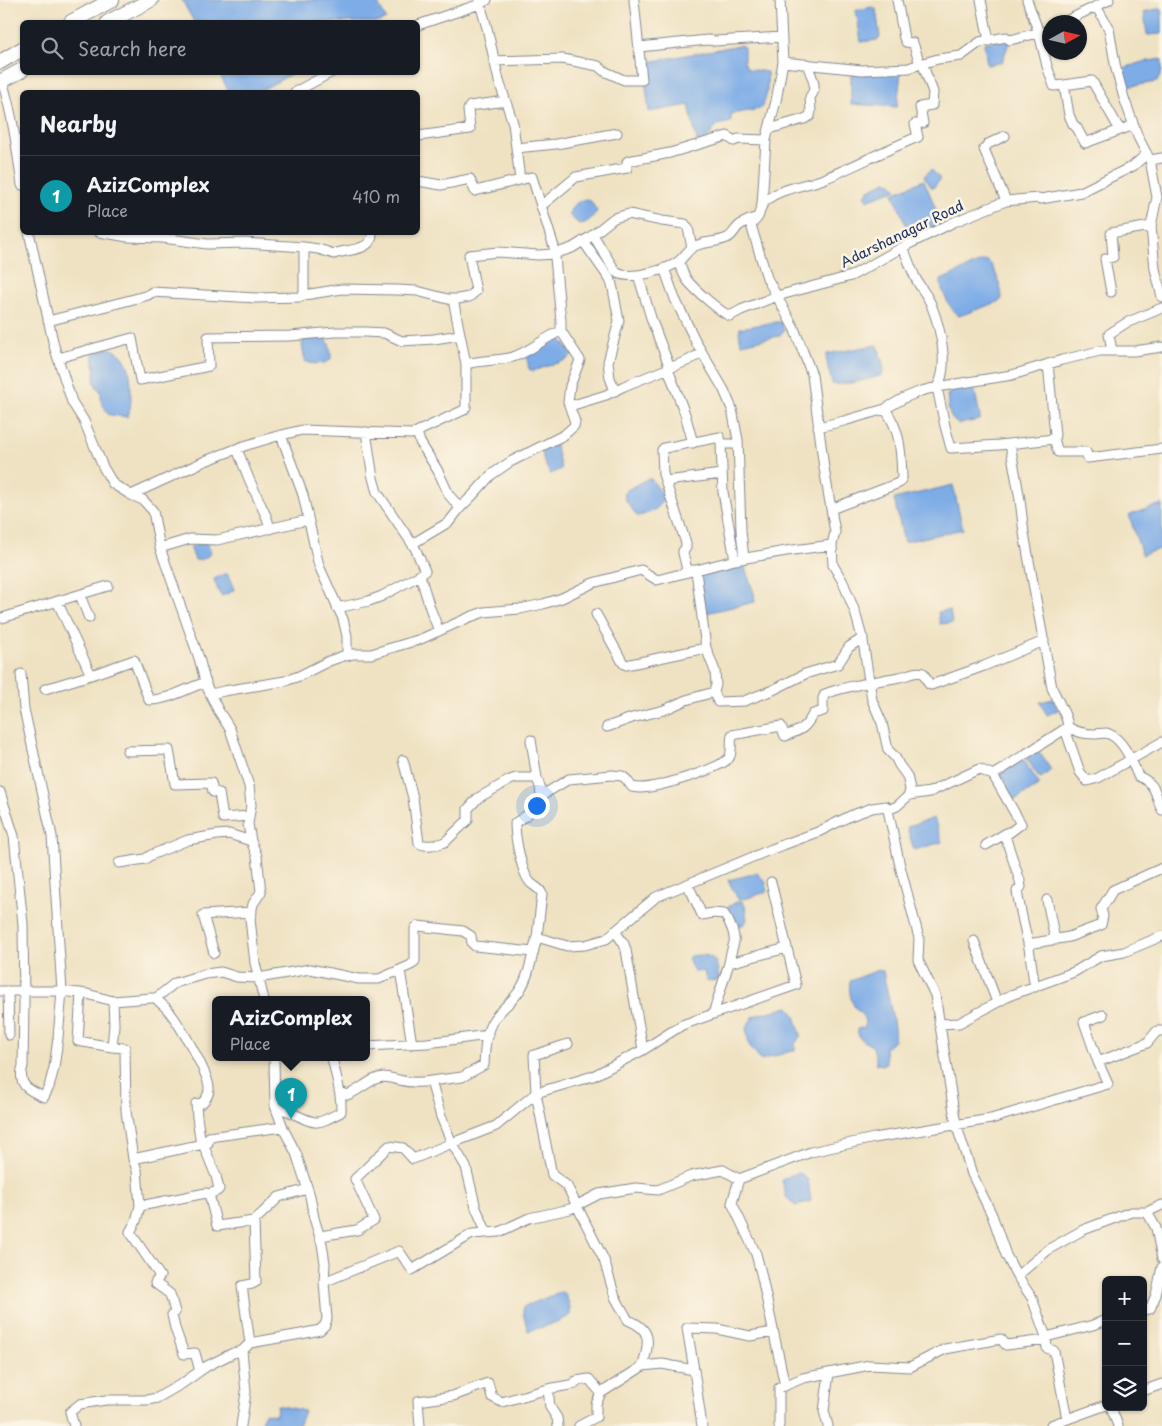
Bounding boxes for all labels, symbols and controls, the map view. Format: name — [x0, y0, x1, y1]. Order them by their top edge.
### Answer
north arrow — [1042, 15, 1087, 60]
search box — [20, 20, 420, 75]
icon: search — [38, 34, 66, 62]
text: Search here — [78, 34, 187, 62]
text: Nearby — [40, 107, 117, 139]
text: AzizComplex — [87, 170, 209, 198]
text: 1 — [52, 184, 60, 208]
text: 410 m — [352, 184, 400, 208]
street label: Adarshanagar Road — [836, 194, 967, 273]
text: Place — [87, 198, 128, 222]
your location — [524, 793, 550, 819]
popup — [212, 996, 370, 1061]
text: AzizComplex — [230, 1003, 352, 1031]
text: Place — [230, 1031, 271, 1055]
pin: 1 — [275, 1078, 307, 1119]
map controls — [1102, 1276, 1147, 1411]
button: + — [1102, 1276, 1147, 1321]
button: − — [1102, 1321, 1147, 1366]
button: layers — [1102, 1366, 1147, 1411]

